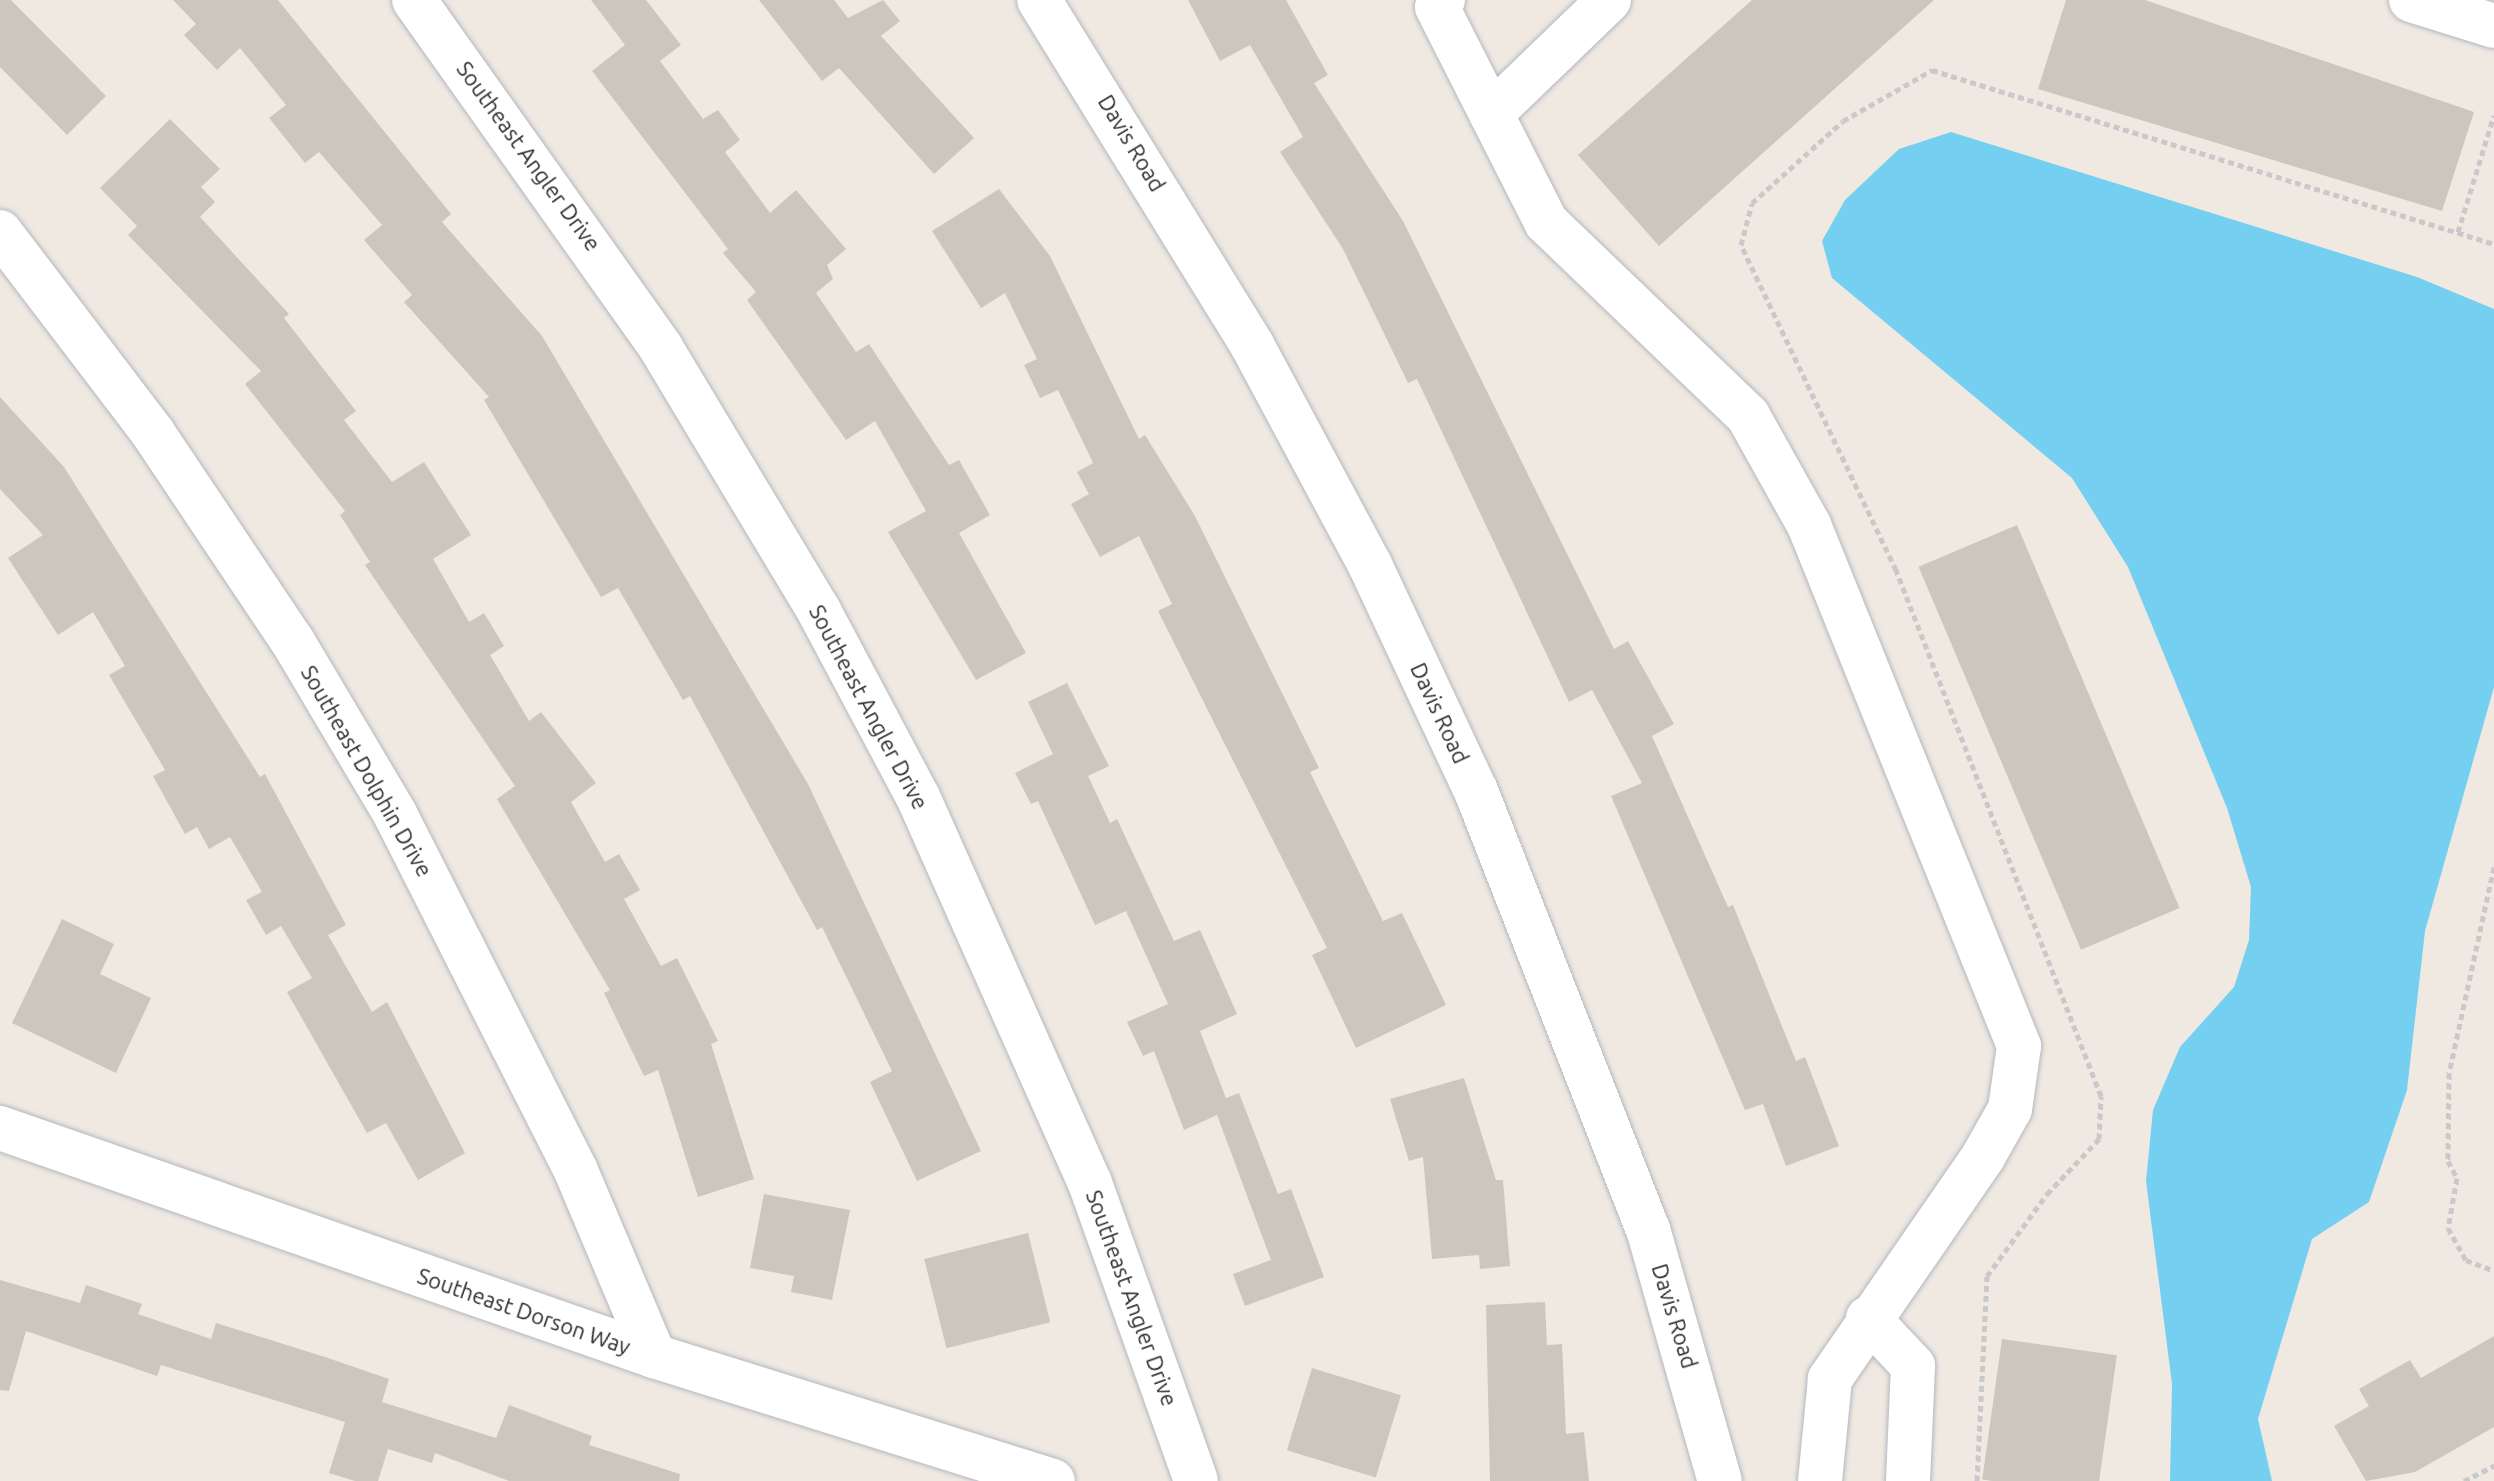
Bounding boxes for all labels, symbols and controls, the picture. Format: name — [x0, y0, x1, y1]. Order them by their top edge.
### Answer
street label: Southeast Angler Drive — [451, 56, 607, 256]
street label: Davis Road — [1093, 90, 1171, 196]
street label: Southeast Angler Drive — [804, 600, 934, 814]
street label: Davis Road — [1405, 658, 1475, 768]
street label: Southeast Dolphin Drive — [296, 661, 438, 881]
street label: Southeast Angler Drive — [1081, 1187, 1183, 1409]
street label: Davis Road — [1647, 1260, 1703, 1372]
street label: Southeast Dorson Way — [414, 1262, 634, 1360]

